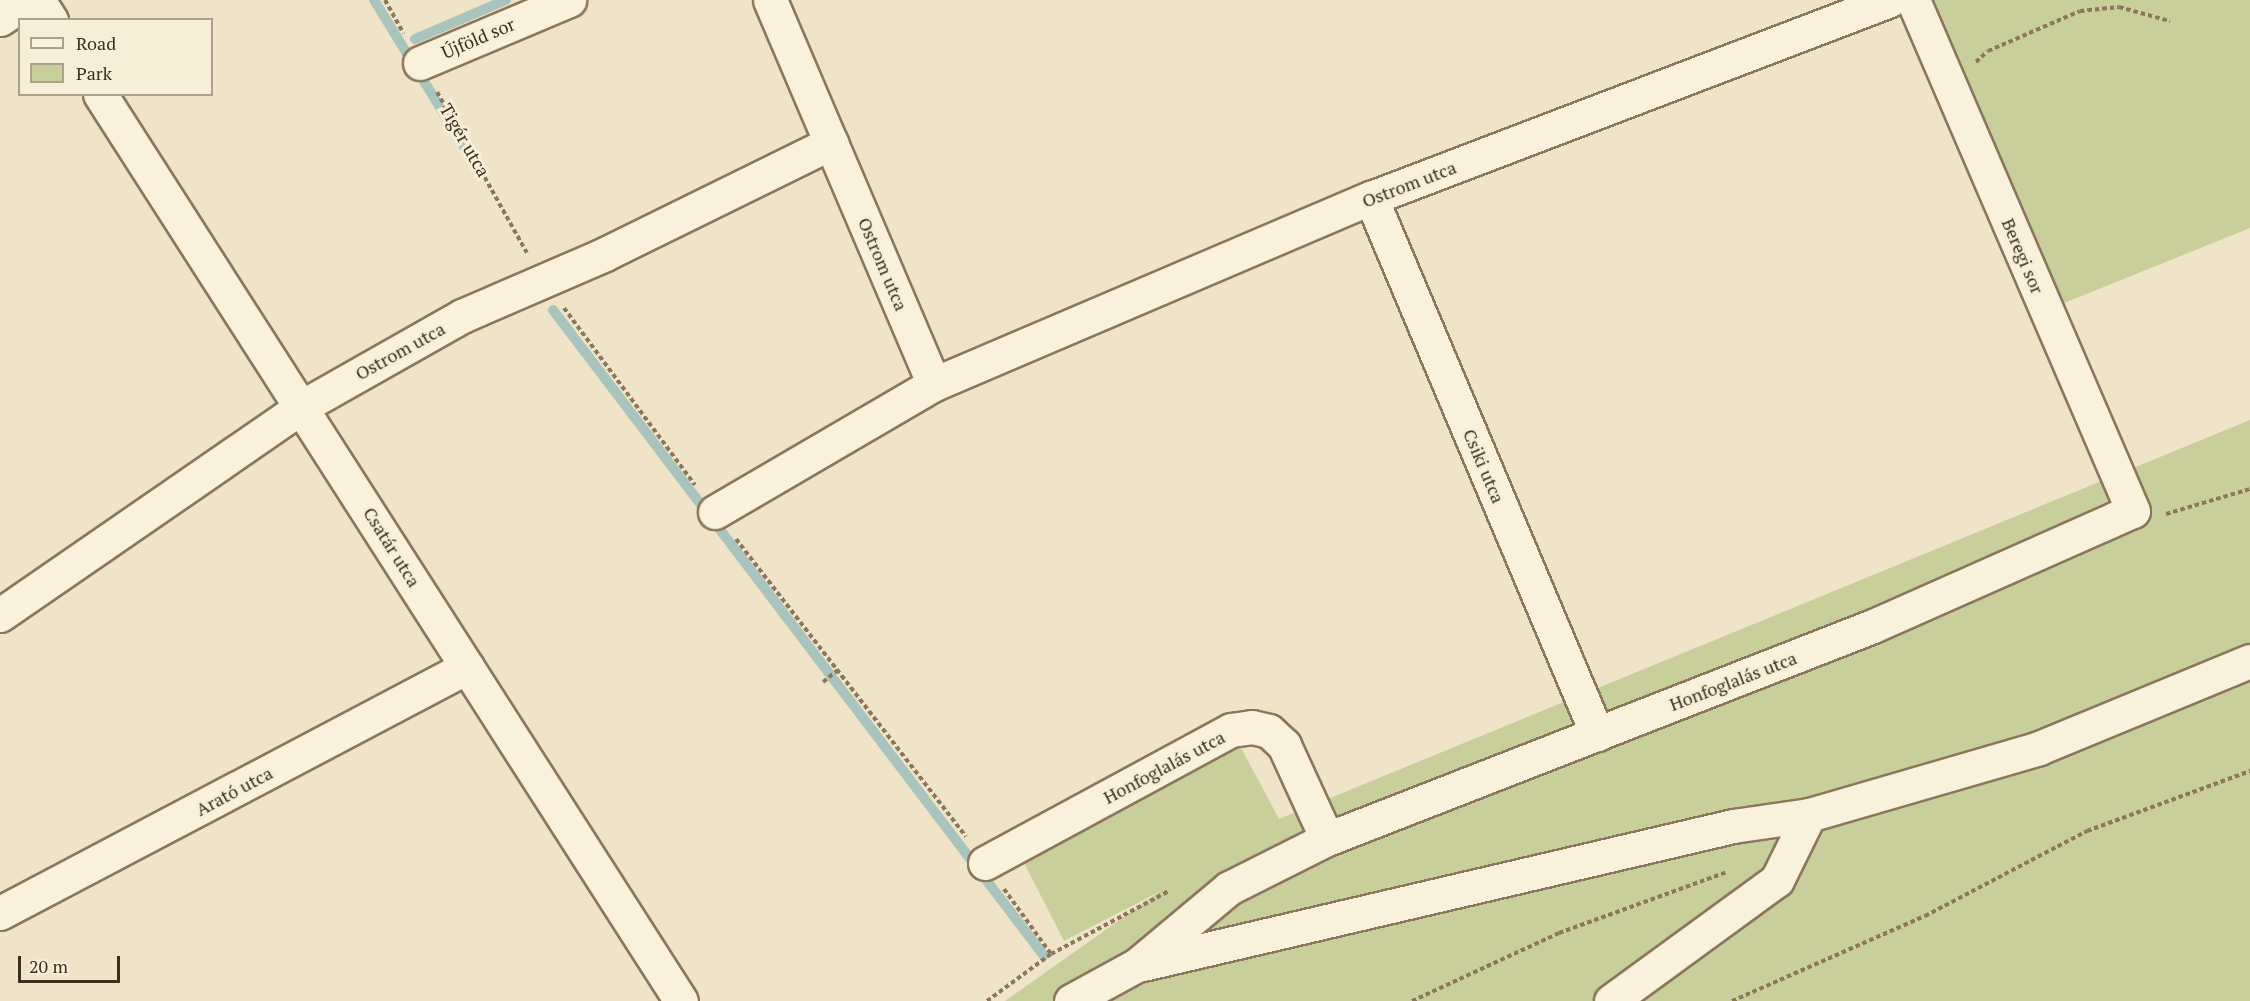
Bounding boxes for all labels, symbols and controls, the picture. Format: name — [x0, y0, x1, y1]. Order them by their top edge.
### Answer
street label: Újföld sor — [438, 13, 518, 63]
legend — [18, 18, 213, 96]
text: Road — [76, 31, 116, 55]
text: Park — [76, 61, 112, 85]
street label: Tigér utca — [435, 100, 495, 180]
street label: Ostrom utca — [1359, 156, 1459, 212]
street label: Ostrom utca — [854, 214, 912, 314]
street label: Beregi sor — [1997, 215, 2049, 297]
street label: Ostrom utca — [351, 318, 449, 384]
street label: Csiki utca — [1459, 426, 1509, 506]
street label: Csatár utca — [359, 503, 425, 591]
street label: Honfoglalás utca — [1666, 647, 1800, 715]
street label: Honfoglalás utca — [1099, 726, 1229, 808]
street label: Arató utca — [192, 762, 276, 820]
scale bar — [21, 944, 123, 982]
text: 20 m — [29, 954, 68, 978]

